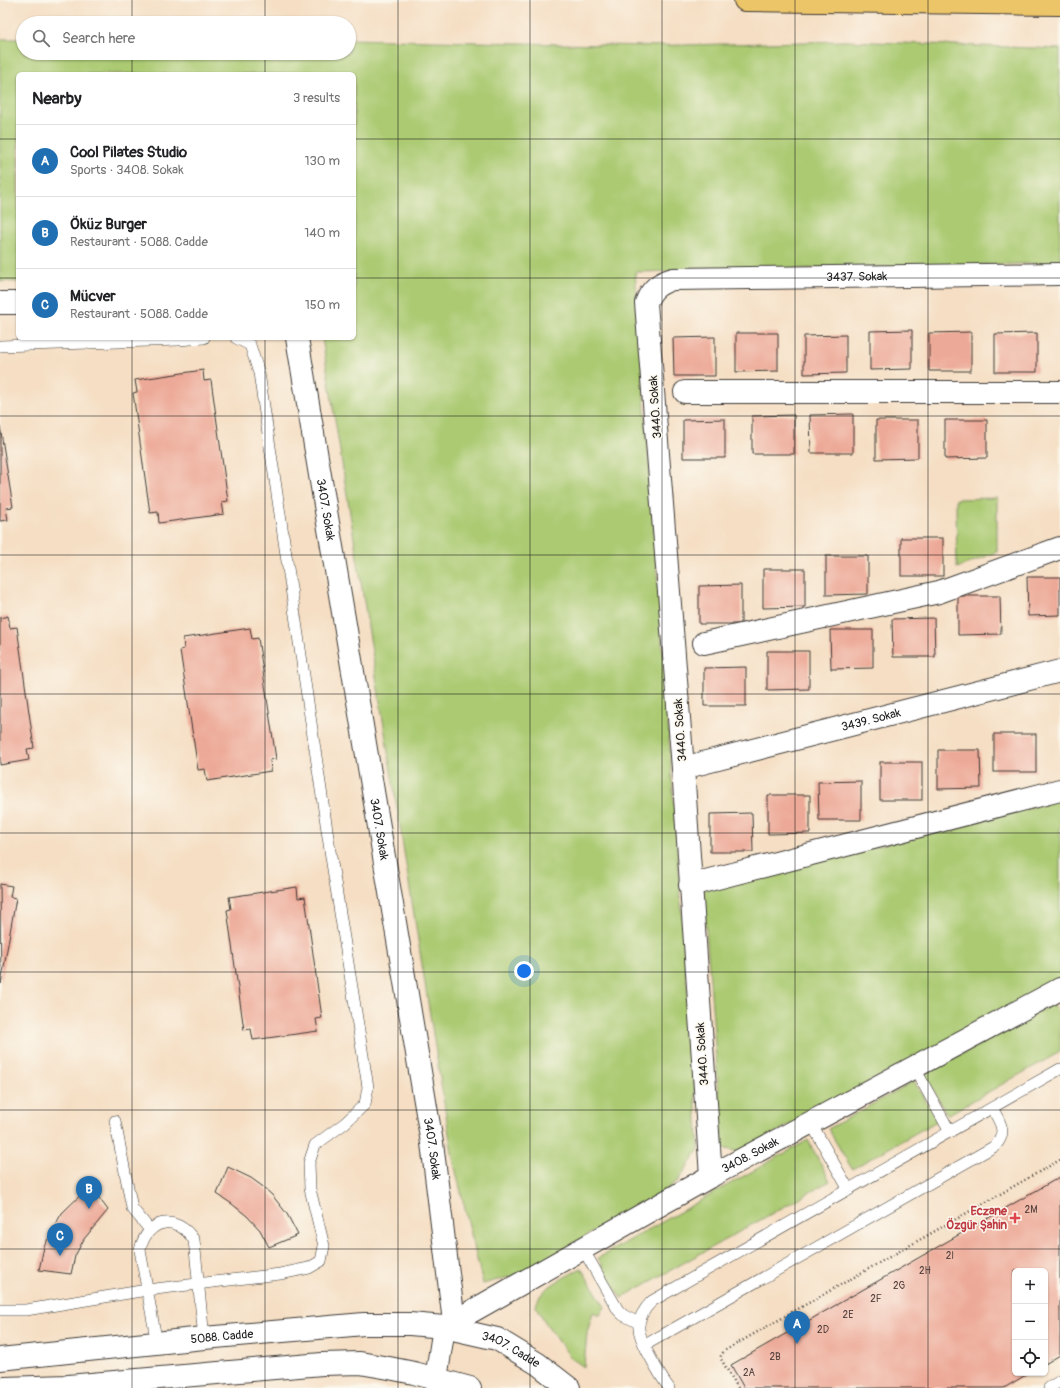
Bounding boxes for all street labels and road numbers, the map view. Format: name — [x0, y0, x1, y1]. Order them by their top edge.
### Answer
street label: 3437. Sokak — [826, 269, 887, 285]
street label: 3440. Sokak — [646, 375, 665, 439]
street label: 3407. Sokak — [313, 478, 338, 542]
street label: 3440. Sokak — [671, 698, 690, 762]
street label: 3439. Sokak — [840, 705, 902, 735]
street label: 3407. Sokak — [366, 797, 391, 861]
street label: 3440. Sokak — [693, 1022, 712, 1086]
street label: 3407. Sokak — [420, 1117, 443, 1181]
street label: 3408. Sokak — [719, 1134, 781, 1177]
street label: 5088. Cadde — [190, 1327, 254, 1347]
street label: 3407. Cadde — [480, 1329, 543, 1371]

